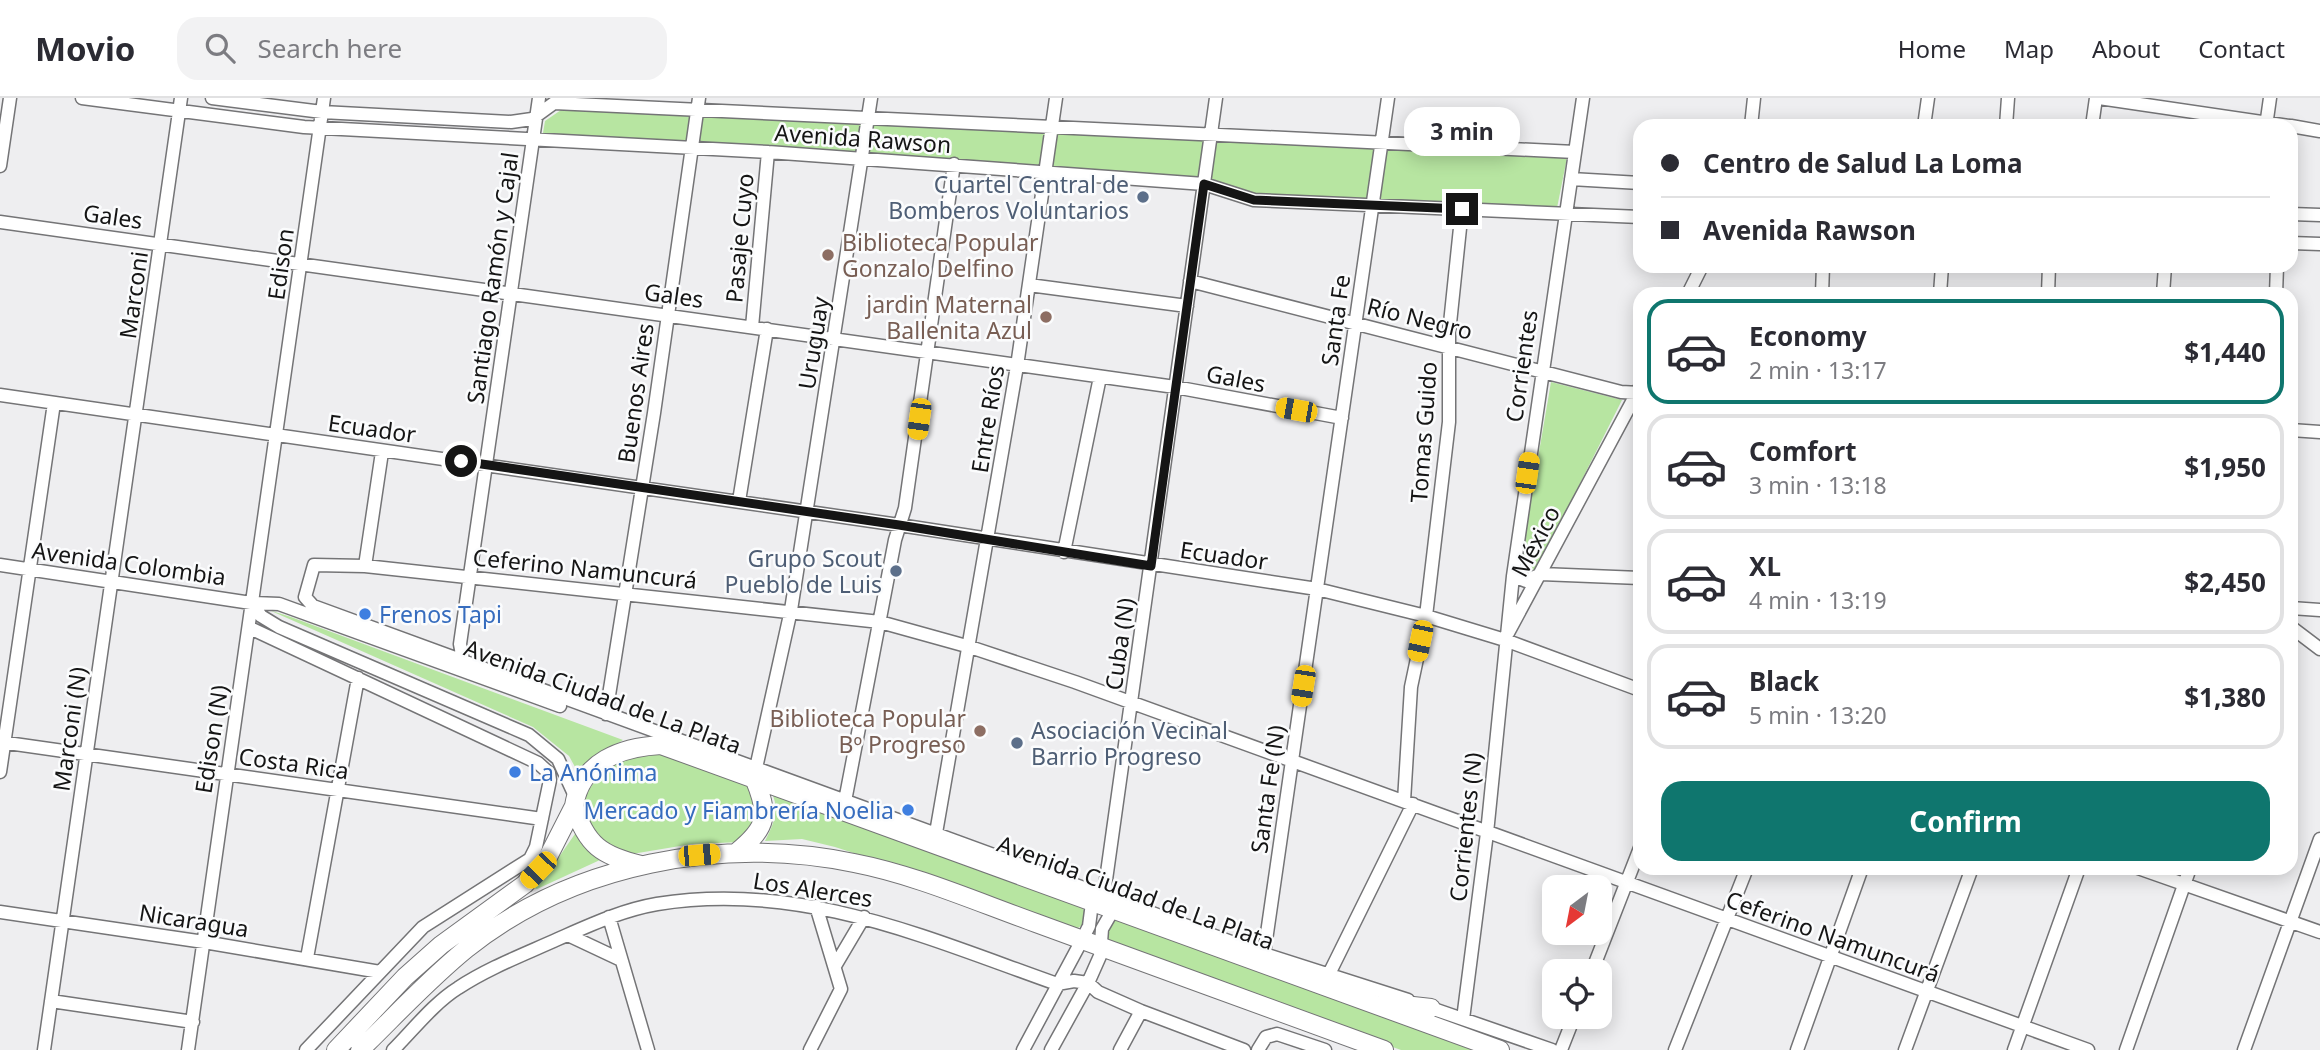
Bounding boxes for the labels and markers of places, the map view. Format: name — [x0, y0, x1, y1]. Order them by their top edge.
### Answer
place label: Cuartel Central de Bomberos Voluntarios — [888, 168, 1129, 226]
marker: Cuartel Central de Bomberos Voluntarios — [1135, 189, 1151, 205]
place label: Biblioteca Popular Gonzalo Delfino — [842, 226, 1039, 284]
marker: Biblioteca Popular Gonzalo Delfino — [820, 247, 836, 263]
place label: jardin Maternal Ballenita Azul — [864, 288, 1032, 346]
marker: jardin Maternal Ballenita Azul — [1038, 309, 1054, 325]
place label: Grupo Scout Pueblo de Luis — [725, 542, 882, 600]
marker: Grupo Scout Pueblo de Luis — [888, 563, 904, 579]
place label: Frenos Tapi — [379, 598, 502, 630]
marker: Frenos Tapi — [357, 606, 373, 622]
place label: Biblioteca Popular Bº Progreso — [769, 702, 966, 760]
place label: Asociación Vecinal Barrio Progreso — [1031, 714, 1228, 772]
marker: Biblioteca Popular Bº Progreso — [972, 723, 988, 739]
marker: Asociación Vecinal Barrio Progreso — [1009, 735, 1025, 751]
place label: La Anónima — [529, 756, 657, 788]
marker: La Anónima — [507, 764, 523, 780]
place label: Mercado y Fiambrería Noelia — [584, 794, 894, 826]
marker: Mercado y Fiambrería Noelia — [900, 802, 916, 818]

